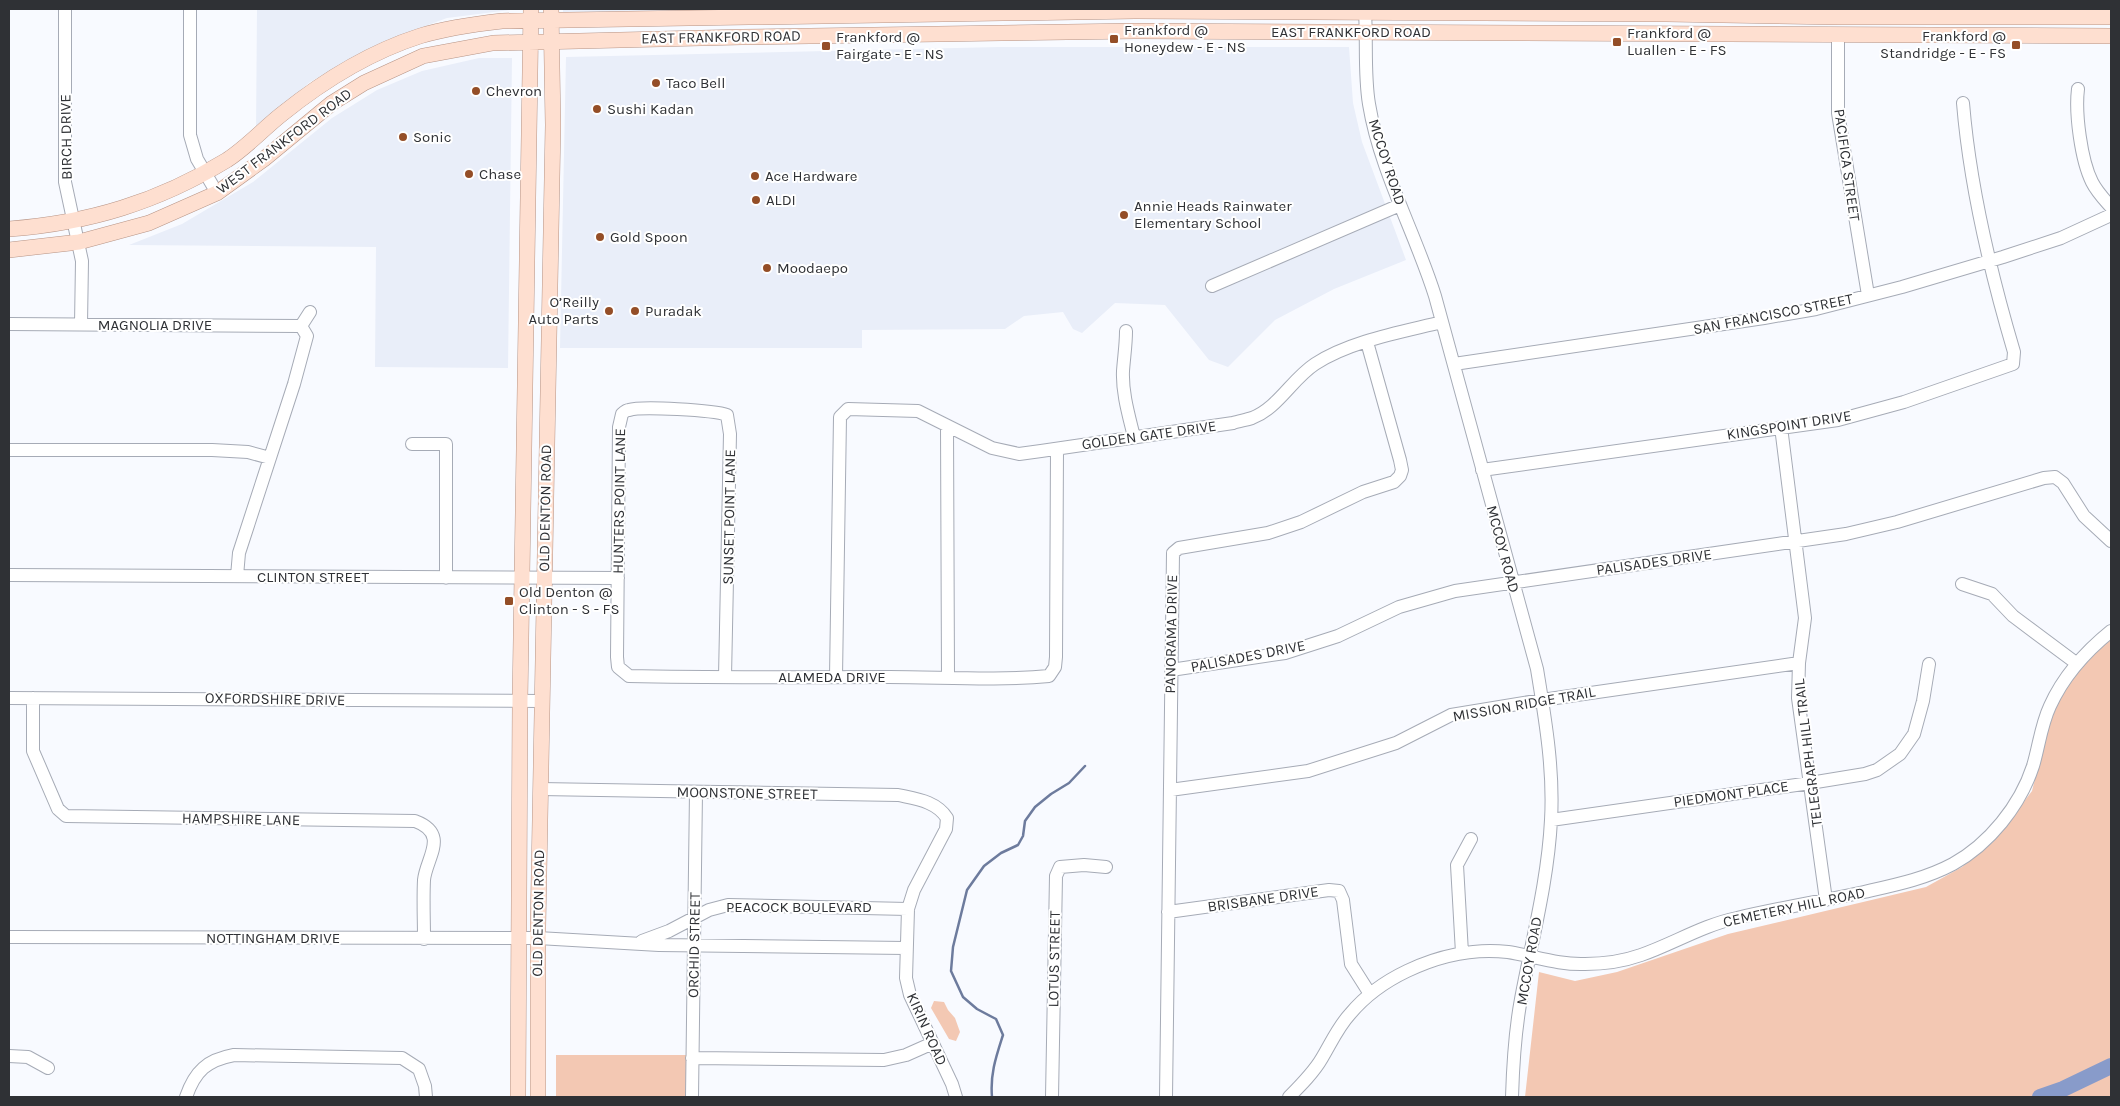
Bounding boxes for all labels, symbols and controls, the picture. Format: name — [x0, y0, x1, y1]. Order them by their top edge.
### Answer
place label: Frankford @ Honeydew - E - NS — [1124, 21, 1246, 56]
street label: EAST FRANKFORD ROAD — [1271, 23, 1431, 41]
place label: Frankford @ Luallen - E - FS — [1627, 24, 1727, 59]
street label: EAST FRANKFORD ROAD — [641, 27, 801, 47]
place label: Frankford @ Standridge - E - FS — [1880, 27, 2006, 62]
place label: Frankford @ Fairgate - E - NS — [836, 28, 944, 63]
marker: Frankford @ Honeydew - E - NS — [1108, 33, 1120, 45]
marker: Frankford @ Luallen - E - FS — [1611, 36, 1623, 48]
marker: Frankford @ Standridge - E - FS — [2010, 39, 2022, 51]
marker: Frankford @ Fairgate - E - NS — [820, 40, 832, 52]
place label: Taco Bell — [666, 74, 725, 92]
marker: Taco Bell — [650, 77, 662, 89]
place label: Chevron — [486, 82, 542, 100]
street label: WEST FRANKFORD ROAD — [213, 84, 355, 198]
marker: Chevron — [470, 85, 482, 97]
street label: BIRCH DRIVE — [56, 94, 76, 180]
place label: Sushi Kadan — [607, 100, 694, 118]
marker: Sushi Kadan — [591, 103, 603, 115]
street label: PACIFICA STREET — [1830, 108, 1864, 223]
street label: MCCOY ROAD — [1365, 117, 1409, 207]
place label: Sonic — [413, 128, 452, 146]
marker: Sonic — [397, 131, 409, 143]
place label: Chase — [479, 165, 521, 183]
place label: Ace Hardware — [765, 167, 857, 185]
marker: Chase — [463, 168, 475, 180]
marker: Ace Hardware — [749, 170, 761, 182]
place label: ALDI — [766, 191, 796, 209]
marker: ALDI — [750, 194, 762, 206]
place label: Annie Heads Rainwater Elementary School — [1134, 197, 1292, 232]
marker: Annie Heads Rainwater Elementary School — [1118, 209, 1130, 221]
place label: Gold Spoon — [610, 228, 688, 246]
marker: Gold Spoon — [594, 231, 606, 243]
place label: Moodaepo — [777, 259, 848, 277]
marker: Moodaepo — [761, 262, 773, 274]
street label: SAN FRANCISCO STREET — [1692, 290, 1855, 338]
place label: O’Reilly Auto Parts — [528, 293, 599, 328]
place label: Puradak — [645, 302, 702, 320]
marker: O’Reilly Auto Parts — [603, 305, 615, 317]
marker: Puradak — [629, 305, 641, 317]
street label: MAGNOLIA DRIVE — [98, 316, 212, 334]
street label: KINGSPOINT DRIVE — [1725, 406, 1853, 444]
street label: GOLDEN GATE DRIVE — [1080, 417, 1218, 453]
street label: HUNTERS POINT LANE — [609, 428, 629, 574]
street label: OLD DENTON ROAD — [535, 444, 555, 572]
street label: SUNSET POINT LANE — [719, 449, 739, 585]
street label: MCCOY ROAD — [1483, 503, 1523, 595]
street label: PALISADES DRIVE — [1595, 545, 1713, 579]
street label: CLINTON STREET — [257, 568, 369, 586]
street label: PANORAMA DRIVE — [1161, 574, 1181, 694]
place label: Old Denton @ Clinton - S - FS — [519, 583, 620, 618]
marker: Old Denton @ Clinton - S - FS — [503, 595, 515, 607]
street label: PALISADES DRIVE — [1189, 636, 1307, 676]
street label: ALAMEDA DRIVE — [778, 668, 886, 686]
street label: TELEGRAPH HILL TRAIL — [1790, 678, 1826, 828]
street label: MISSION RIDGE TRAIL — [1451, 683, 1597, 725]
street label: OXFORDSHIRE DRIVE — [205, 689, 345, 709]
street label: PIEDMONT PLACE — [1672, 777, 1790, 811]
street label: MOONSTONE STREET — [676, 783, 818, 803]
street label: HAMPSHIRE LANE — [182, 809, 300, 829]
street label: OLD DENTON ROAD — [528, 849, 548, 977]
street label: BRISBANE DRIVE — [1206, 882, 1320, 916]
street label: CEMETERY HILL ROAD — [1721, 883, 1867, 931]
street label: ORCHID STREET — [684, 891, 704, 998]
street label: PEACOCK BOULEVARD — [726, 898, 872, 916]
street label: LOTUS STREET — [1044, 910, 1064, 1008]
street label: MCCOY ROAD — [1512, 915, 1546, 1007]
street label: NOTTINGHAM DRIVE — [206, 929, 340, 947]
street label: KIRIN ROAD — [903, 990, 951, 1068]

